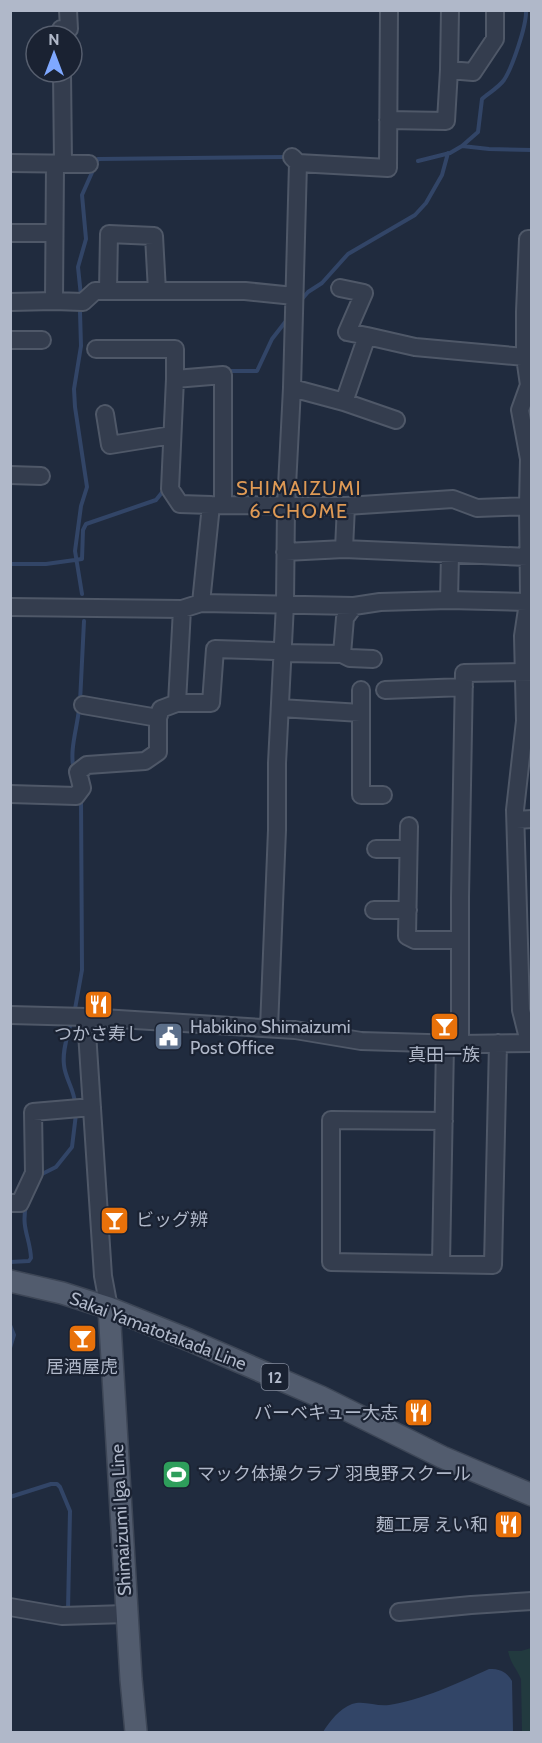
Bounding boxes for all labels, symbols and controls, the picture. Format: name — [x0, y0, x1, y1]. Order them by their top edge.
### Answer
north arrow — [24, 24, 84, 84]
text: N — [48, 30, 60, 49]
district label: SHIMAIZUMI 6-CHOME — [236, 476, 362, 523]
restaurant icon: つかさ寿し — [83, 989, 115, 1021]
bar icon: 真田一族 — [428, 1010, 460, 1042]
place label: Habikino Shimaizumi Post Office — [190, 1016, 351, 1059]
public building icon: Habikino Shimaizumi Post Office — [153, 1021, 185, 1053]
place label: つかさ寿し — [54, 1023, 144, 1045]
place label: 真田一族 — [408, 1044, 480, 1066]
bar icon: ビッグ辨 — [99, 1204, 131, 1236]
place label: ビッグ辨 — [136, 1209, 208, 1231]
street label: Sakai Yamatotakada Line — [67, 1287, 249, 1375]
bar icon: 居酒屋虎 — [66, 1322, 98, 1354]
place label: 居酒屋虎 — [46, 1356, 118, 1378]
road number: 12 — [262, 1364, 288, 1390]
restaurant icon: バーベキュー大志 — [403, 1397, 435, 1429]
place label: バーベキュー大志 — [254, 1402, 398, 1424]
street label: Shimaizumi Iga Line — [106, 1444, 136, 1596]
sports icon: マック体操クラブ 羽曳野スクール — [160, 1458, 192, 1490]
place label: マック体操クラブ 羽曳野スクール — [197, 1463, 471, 1485]
restaurant icon: 麺工房 えい和 — [493, 1509, 525, 1541]
place label: 麺工房 えい和 — [376, 1514, 488, 1536]

